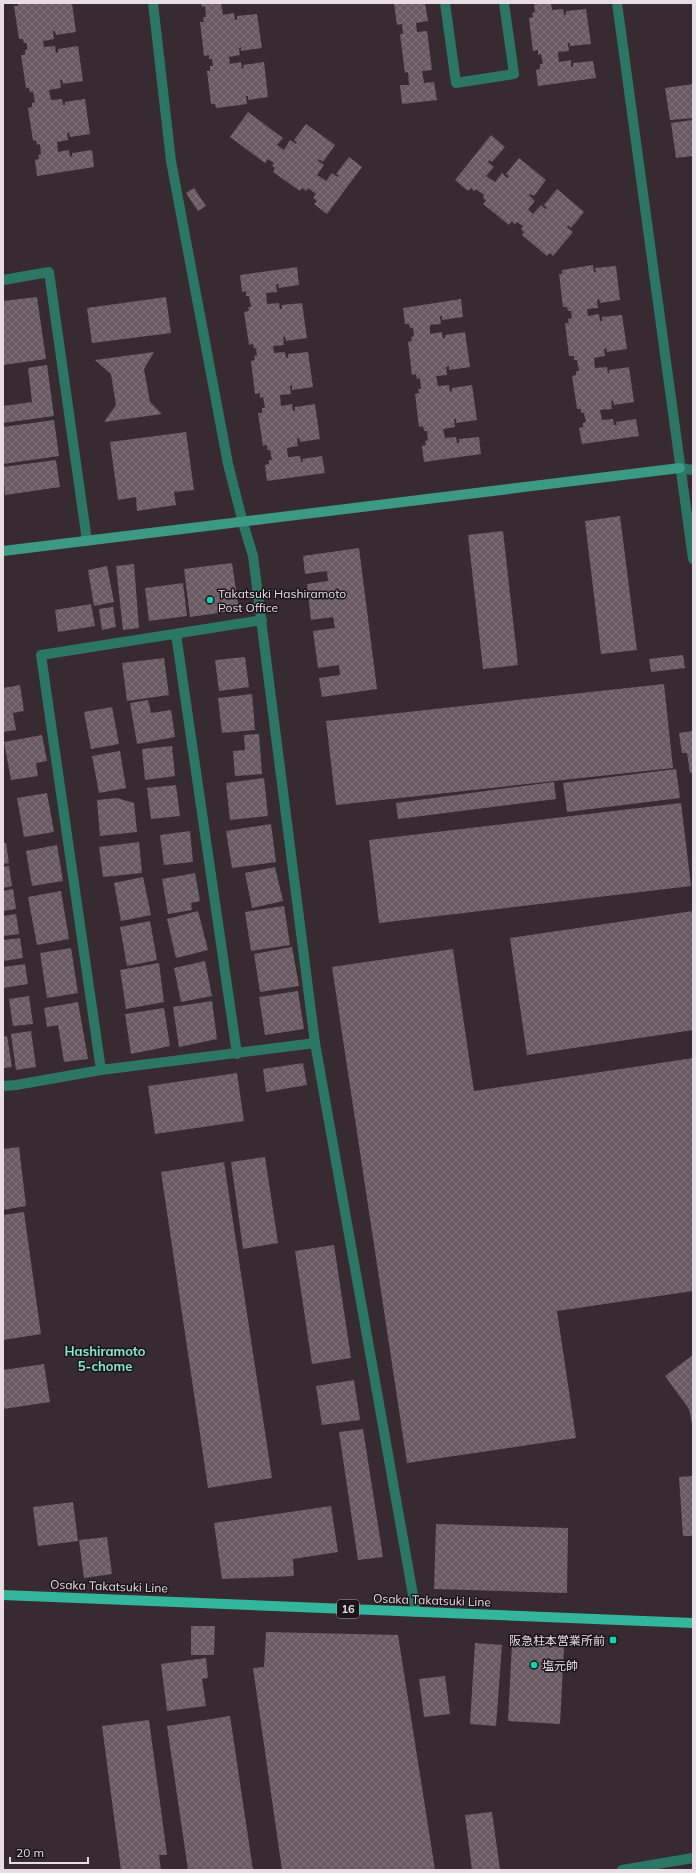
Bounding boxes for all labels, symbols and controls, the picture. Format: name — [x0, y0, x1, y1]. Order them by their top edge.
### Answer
place label: Takatsuki Hashiramoto Post Office — [218, 586, 346, 615]
marker: Takatsuki Hashiramoto Post Office — [205, 595, 215, 605]
district label: Hashiramoto 5-chome — [65, 1343, 146, 1374]
street label: Osaka Takatsuki Line — [50, 1576, 168, 1596]
street label: Osaka Takatsuki Line — [373, 1590, 491, 1610]
road number: 16 — [337, 1600, 359, 1618]
place label: 阪急柱本営業所前 — [509, 1633, 605, 1648]
marker: 阪急柱本営業所前 — [608, 1635, 618, 1645]
place label: 塩元帥 — [542, 1658, 578, 1673]
marker: 塩元帥 — [529, 1660, 539, 1670]
scale bar — [10, 1839, 88, 1865]
text: 20 m — [16, 1845, 44, 1860]

